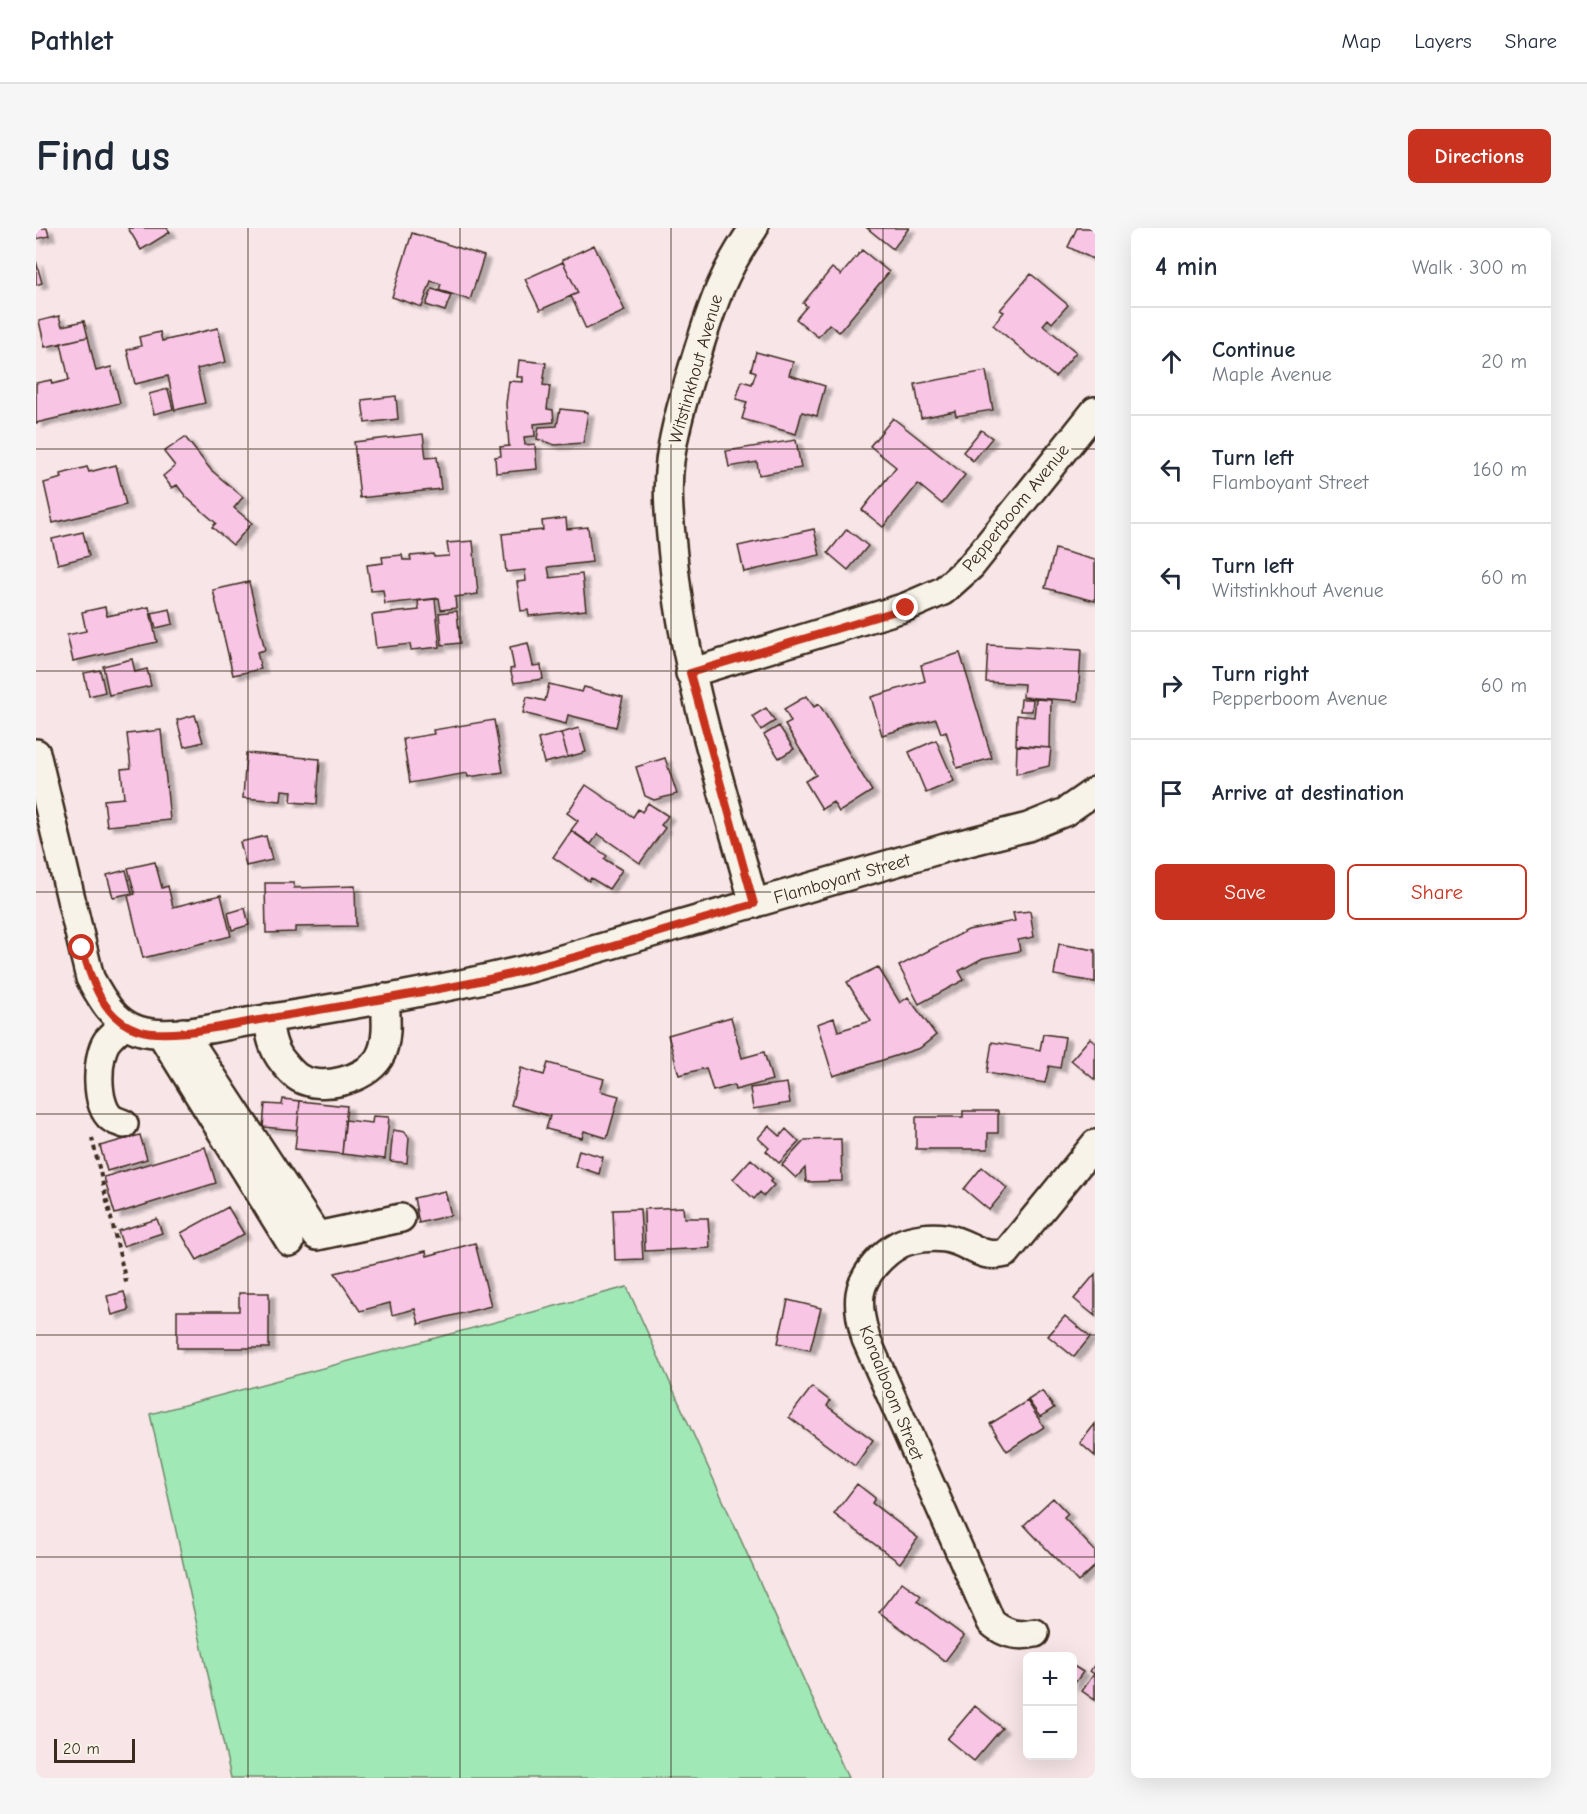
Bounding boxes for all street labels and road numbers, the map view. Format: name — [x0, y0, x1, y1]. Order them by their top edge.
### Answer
street label: Witstinkhout Avenue — [665, 292, 727, 446]
street label: Pepperboom Avenue — [958, 440, 1074, 576]
street label: Flamboyant Street — [771, 849, 913, 909]
street label: Koraalboom Street — [854, 1323, 928, 1464]

